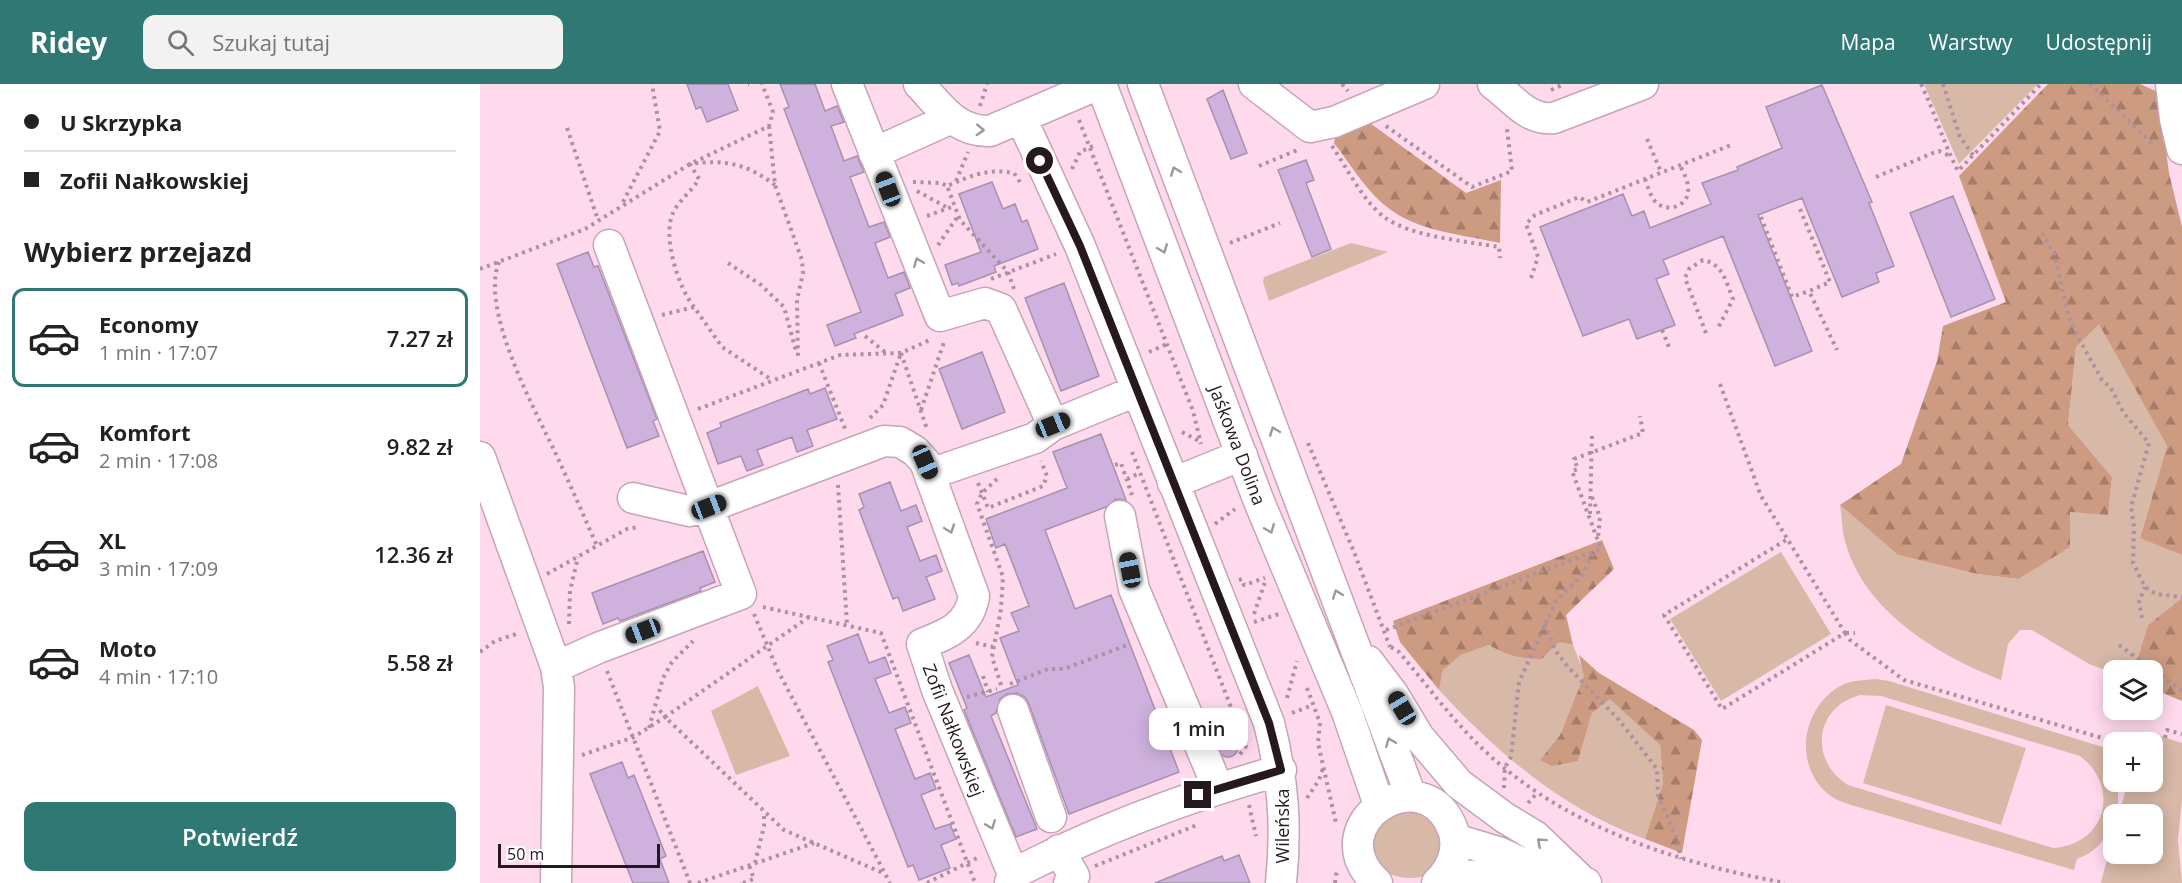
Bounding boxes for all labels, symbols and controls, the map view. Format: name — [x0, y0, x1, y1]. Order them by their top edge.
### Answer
search box — [143, 15, 563, 69]
text: Ridey — [30, 23, 107, 61]
icon: search — [164, 26, 197, 59]
text: Szukaj tutaj — [212, 27, 330, 57]
text: Mapa — [1841, 28, 1896, 56]
text: Warstwy — [1929, 28, 2013, 56]
text: Udostępnij — [2046, 28, 2152, 56]
text: U Skrzypka — [60, 107, 182, 137]
one-way arrow — [976, 123, 985, 136]
route start — [1026, 147, 1053, 174]
text: Zofii Nałkowskiej — [60, 165, 249, 195]
one-way arrow — [1170, 166, 1182, 177]
car — [873, 169, 903, 209]
text: Wybierz przejazd — [24, 233, 252, 270]
one-way arrow — [1156, 242, 1168, 253]
one-way arrow — [913, 257, 925, 268]
text: Economy — [99, 309, 198, 339]
icon: car — [27, 311, 81, 365]
text: 7.27 zł — [387, 323, 453, 353]
text: 1 min · 17:07 — [99, 339, 218, 366]
street label: Jaśkowa Dolina — [1203, 380, 1272, 508]
car — [1033, 410, 1073, 440]
text: Komfort — [99, 417, 191, 447]
icon: car — [27, 419, 81, 473]
one-way arrow — [1269, 426, 1281, 437]
text: 9.82 zł — [387, 431, 453, 461]
car — [909, 442, 941, 482]
text: 2 min · 17:08 — [99, 447, 218, 474]
car — [689, 492, 729, 522]
one-way arrow — [943, 523, 956, 533]
one-way arrow — [1263, 523, 1275, 534]
text: XL — [99, 525, 126, 555]
icon: car — [27, 527, 81, 581]
text: 12.36 zł — [374, 539, 453, 569]
car — [1118, 551, 1142, 589]
text: 3 min · 17:09 — [99, 555, 218, 582]
one-way arrow — [1332, 589, 1344, 600]
car — [623, 616, 663, 646]
text: Moto — [99, 633, 157, 663]
icon: car — [27, 635, 81, 689]
text: 5.58 zł — [387, 647, 453, 677]
street label: Zofii Nałkowskiej — [918, 660, 990, 800]
map controls — [2103, 660, 2163, 864]
button: layers — [2103, 660, 2163, 720]
text: 4 min · 17:10 — [99, 663, 218, 690]
car — [1385, 688, 1419, 728]
callout: 1 min — [1148, 708, 1248, 750]
text: 1 min — [1172, 715, 1226, 742]
button: + — [2103, 732, 2163, 792]
one-way arrow — [1385, 737, 1397, 748]
route end — [1184, 781, 1211, 808]
street label: Wileńska — [1270, 789, 1294, 863]
button: Potwierdź — [24, 802, 456, 871]
button: − — [2103, 804, 2163, 864]
one-way arrow — [984, 819, 996, 830]
one-way arrow — [1537, 838, 1548, 849]
scale bar — [498, 841, 660, 868]
text: 50 m — [507, 843, 544, 865]

